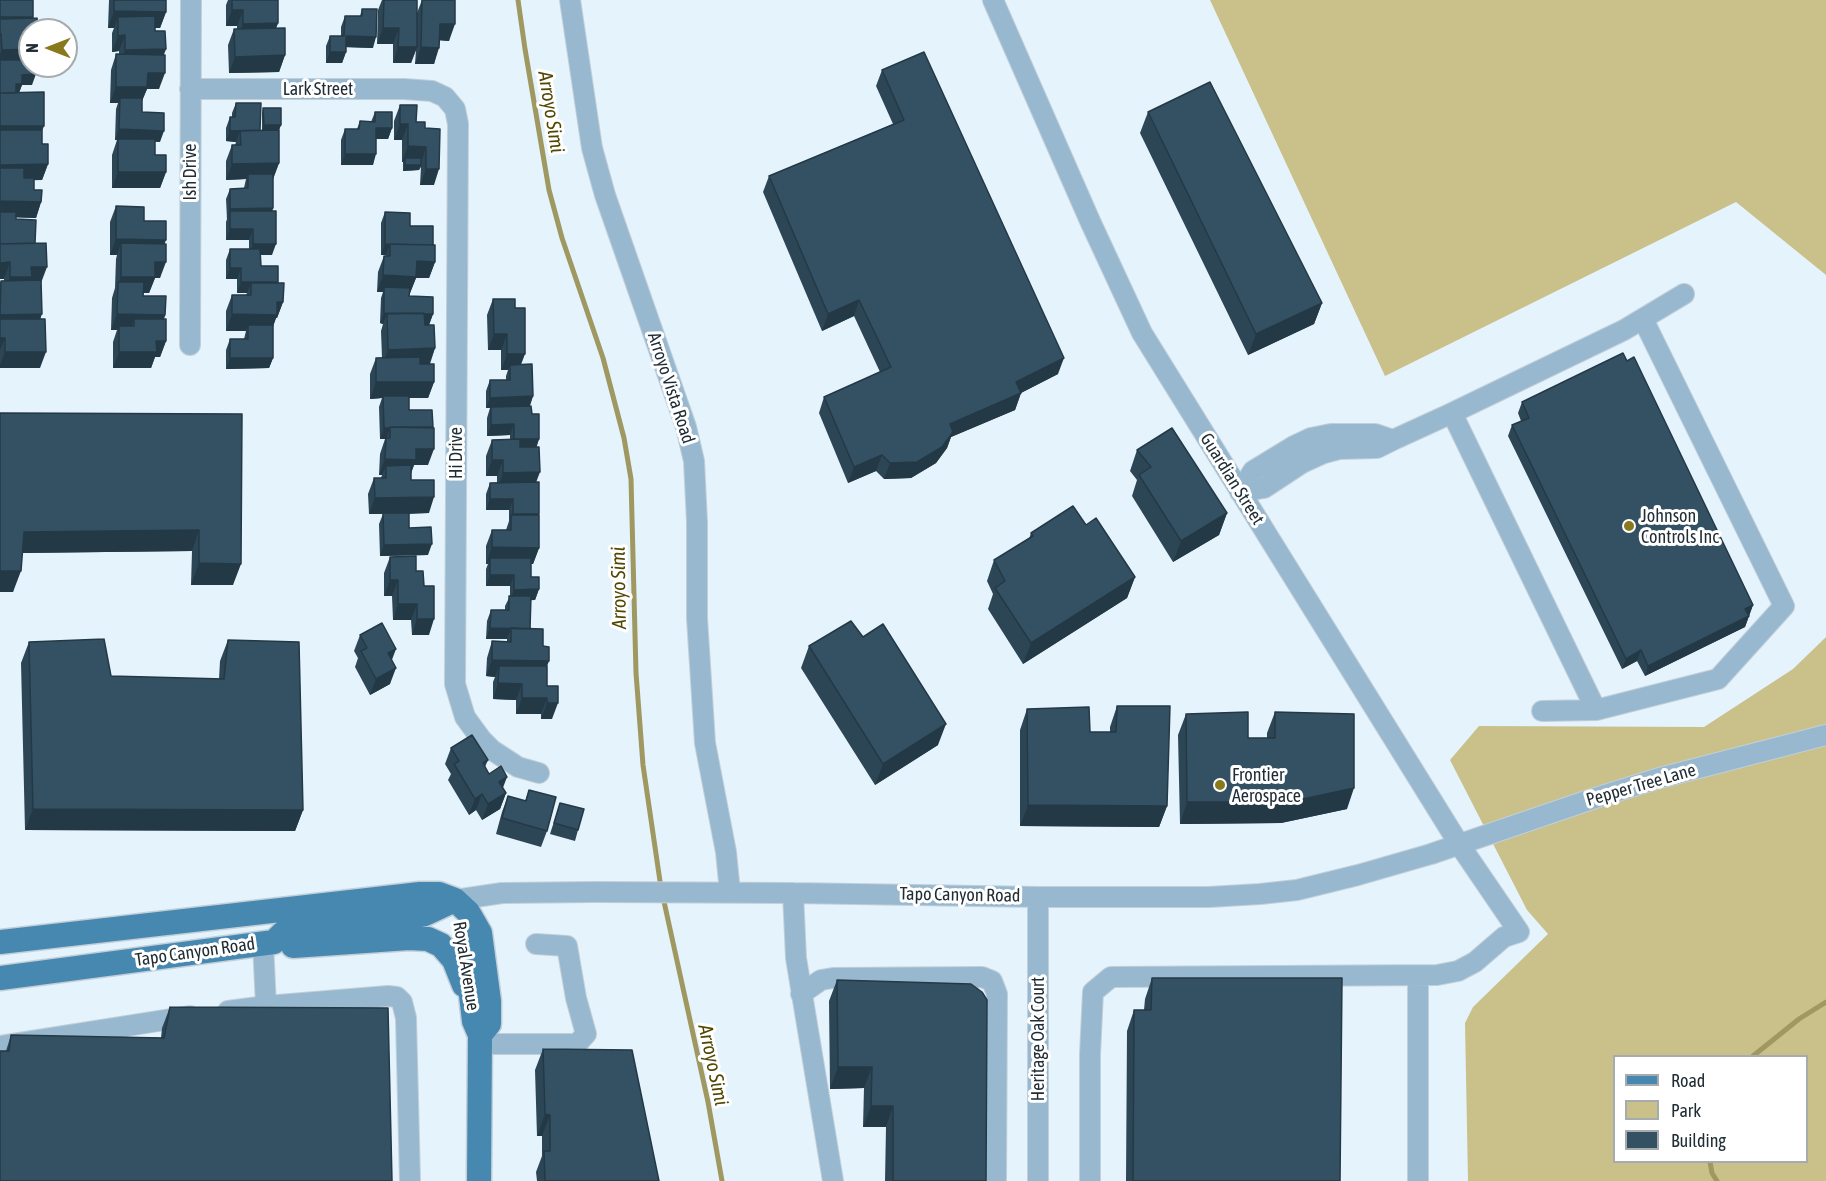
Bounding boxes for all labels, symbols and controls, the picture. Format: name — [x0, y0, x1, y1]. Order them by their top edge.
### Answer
north arrow — [18, 18, 78, 78]
text: N — [23, 43, 41, 53]
water label: Arroyo Simi — [533, 69, 569, 155]
street label: Lark Street — [283, 78, 353, 100]
street label: Ish Drive — [179, 143, 201, 201]
street label: Arroyo Vista Road — [643, 330, 699, 446]
street label: Hi Drive — [445, 427, 467, 479]
street label: Guardian Street — [1195, 429, 1269, 529]
place label: Johnson Controls Inc — [1641, 505, 1719, 548]
marker: Johnson Controls Inc — [1622, 519, 1636, 533]
water label: Arroyo Simi — [606, 547, 632, 629]
street label: Pepper Tree Lane — [1584, 759, 1698, 811]
place label: Frontier Aerospace — [1232, 764, 1301, 806]
marker: Frontier Aerospace — [1213, 778, 1227, 792]
street label: Tapo Canyon Road — [899, 883, 1021, 907]
street label: Royal Avenue — [448, 920, 484, 1012]
street label: Tapo Canyon Road — [134, 933, 256, 971]
street label: Heritage Oak Court — [1027, 977, 1049, 1101]
water label: Arroyo Simi — [693, 1022, 733, 1108]
legend — [1613, 1055, 1808, 1163]
text: Road — [1671, 1070, 1705, 1091]
text: Park — [1671, 1100, 1701, 1121]
text: Building — [1671, 1130, 1726, 1151]

